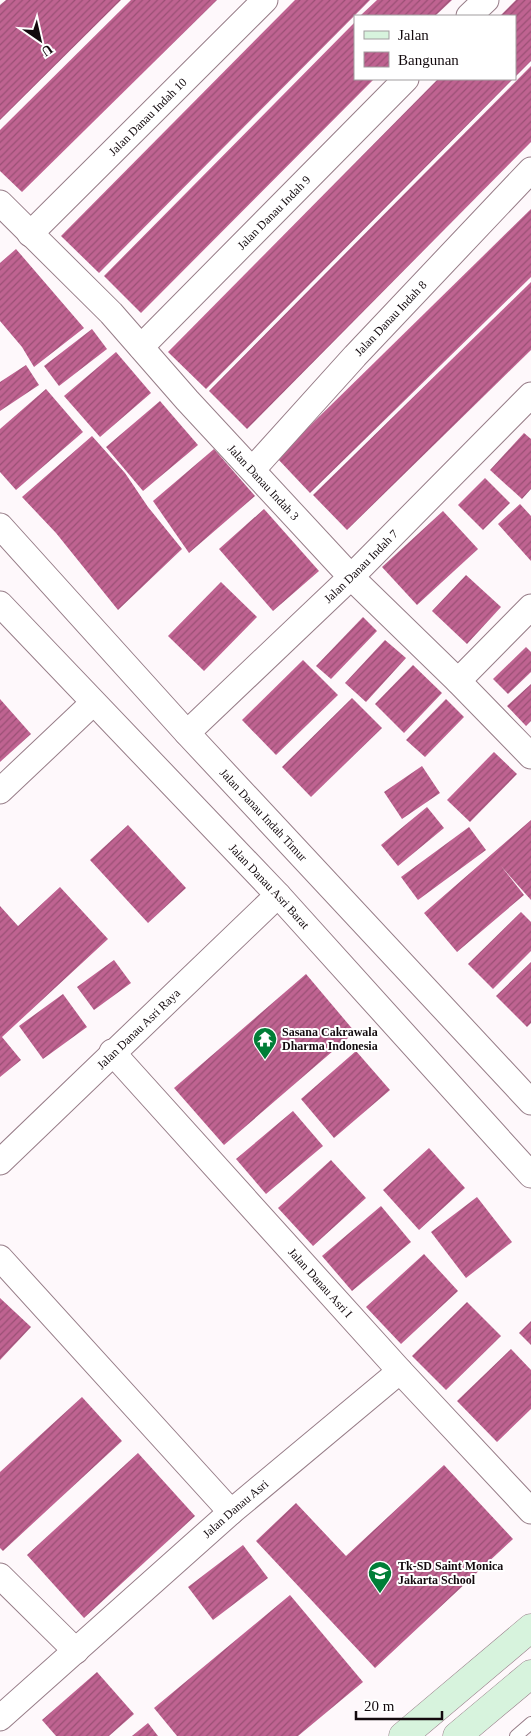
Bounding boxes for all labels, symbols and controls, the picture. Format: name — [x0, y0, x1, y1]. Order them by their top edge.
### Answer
north arrow — [15, 15, 65, 65]
legend — [354, 15, 516, 80]
text: Jalan — [398, 27, 429, 43]
text: U — [39, 41, 55, 59]
text: Bangunan — [398, 52, 459, 68]
street label: Jalan Danau Indah 10 — [106, 75, 190, 159]
street label: Jalan Danau Indah 9 — [234, 173, 313, 252]
street label: Jalan Danau Indah 8 — [352, 278, 429, 359]
street label: Jalan Danau Indah 3 — [225, 441, 302, 523]
street label: Jalan Danau Indah 7 — [321, 527, 401, 606]
street label: Jalan Danau Indah Timur — [217, 766, 310, 864]
street label: Jalan Danau Asri Barat — [226, 841, 313, 932]
street label: Jalan Danau Asri Raya — [94, 985, 183, 1072]
place label: Sasana Cakrawala Dharma Indonesia — [282, 1025, 378, 1053]
temple icon: Sasana Cakrawala Dharma Indonesia — [252, 1026, 278, 1060]
street label: Jalan Danau Asri I — [285, 1245, 355, 1321]
street label: Jalan Danau Asri — [200, 1476, 272, 1541]
place label: Tk-SD Saint Monica Jakarta School — [398, 1559, 503, 1587]
school or university icon: Tk-SD Saint Monica Jakarta School — [367, 1560, 393, 1594]
scale bar — [356, 1688, 442, 1720]
text: 20 m — [364, 1698, 395, 1714]

